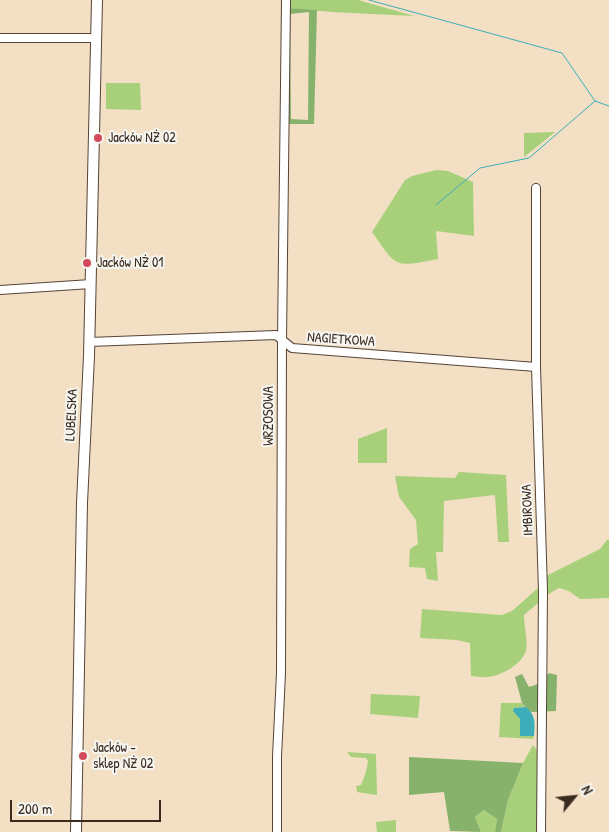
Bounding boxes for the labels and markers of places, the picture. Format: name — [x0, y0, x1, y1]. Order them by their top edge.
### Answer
place label: Jacków NŻ 02 — [108, 130, 176, 146]
marker: Jacków NŻ 02 — [92, 132, 104, 144]
place label: Jacków NŻ 01 — [97, 255, 163, 271]
marker: Jacków NŻ 01 — [81, 257, 93, 269]
place label: Jacków - sklep NŻ 02 — [93, 740, 153, 772]
marker: Jacków - sklep NŻ 02 — [77, 750, 89, 762]

